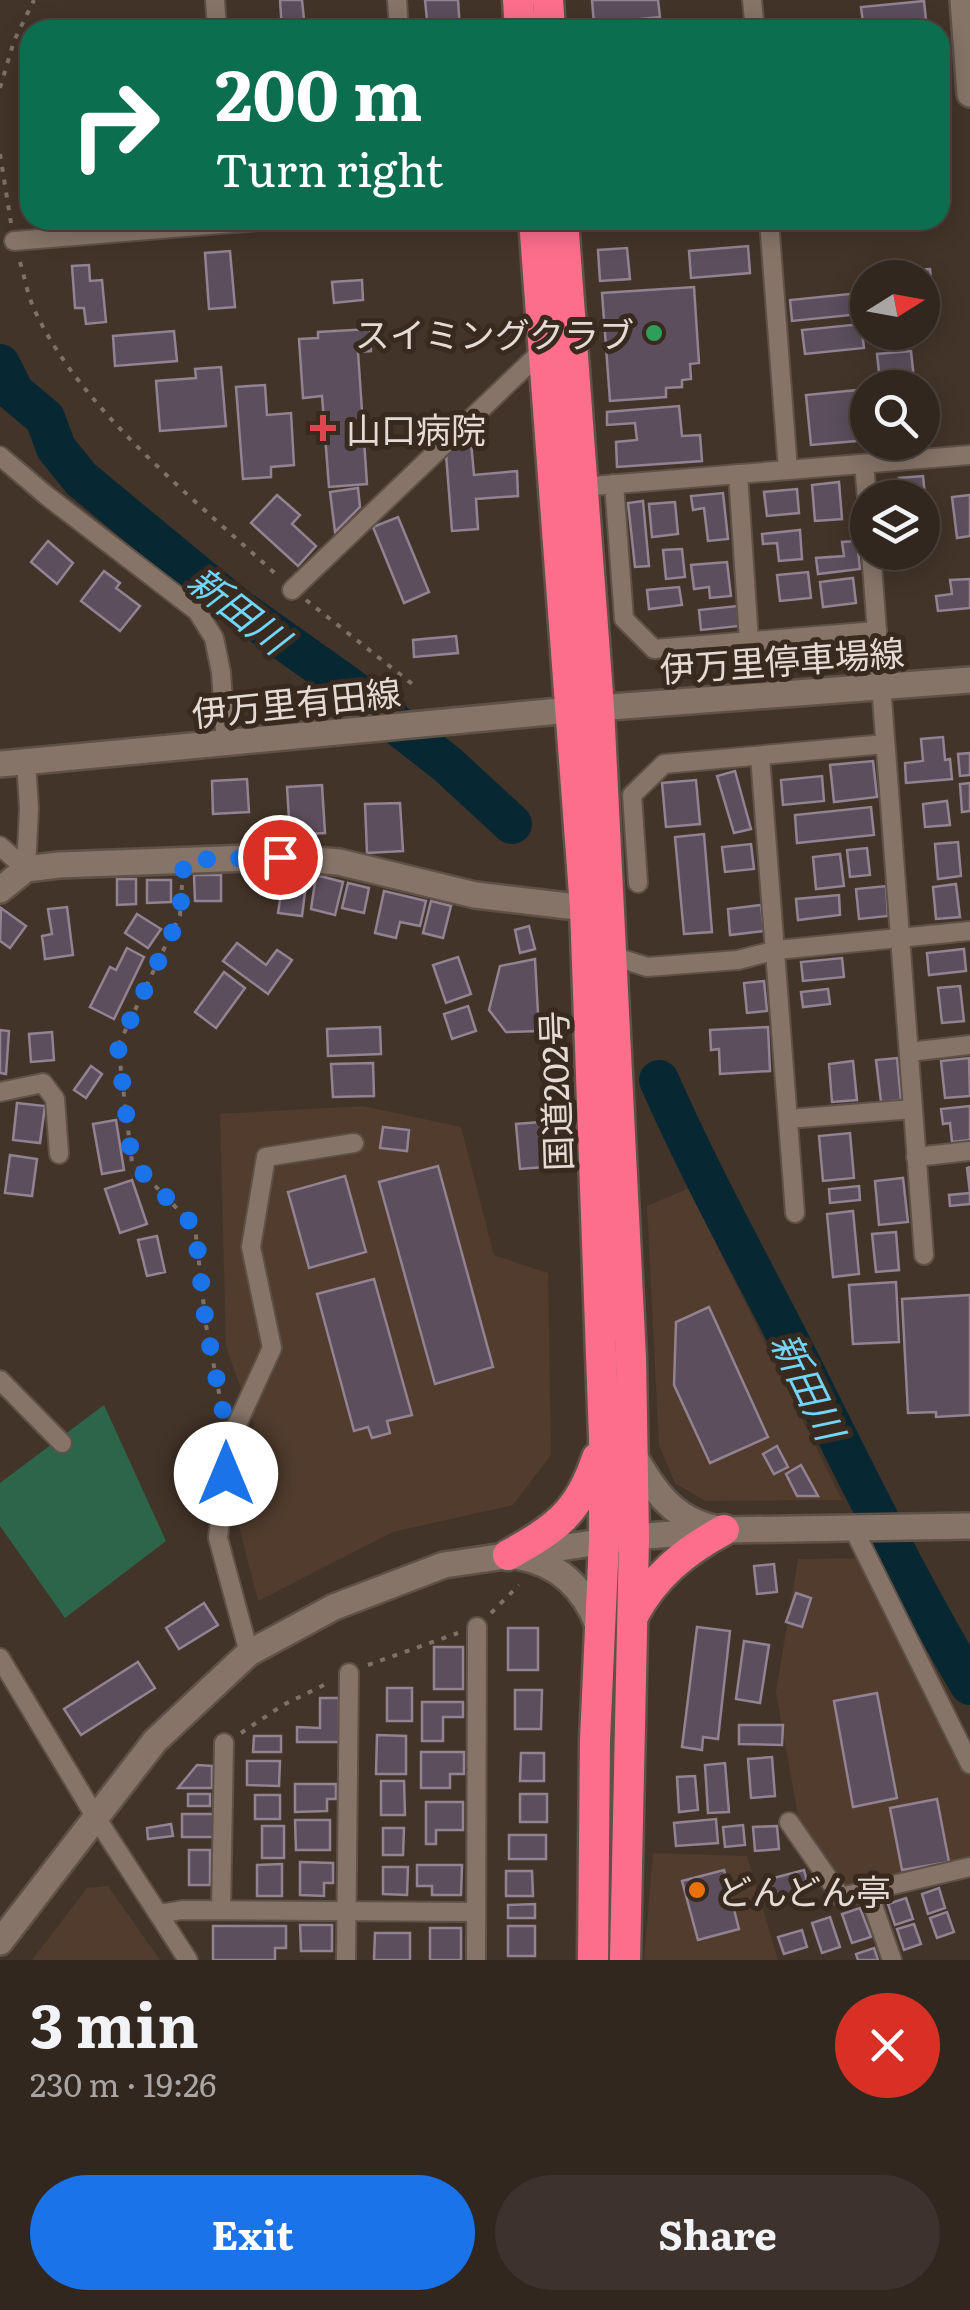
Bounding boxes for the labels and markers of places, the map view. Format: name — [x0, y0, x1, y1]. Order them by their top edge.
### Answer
place label: スイミングクラブ — [355, 307, 634, 359]
marker: スイミングクラブ — [643, 322, 665, 344]
place label: 山口病院 — [346, 402, 486, 454]
marker: 山口病院 — [310, 415, 336, 441]
pin — [238, 815, 323, 900]
place label: どんどん亭 — [717, 1864, 891, 1916]
marker: どんどん亭 — [686, 1879, 708, 1901]

